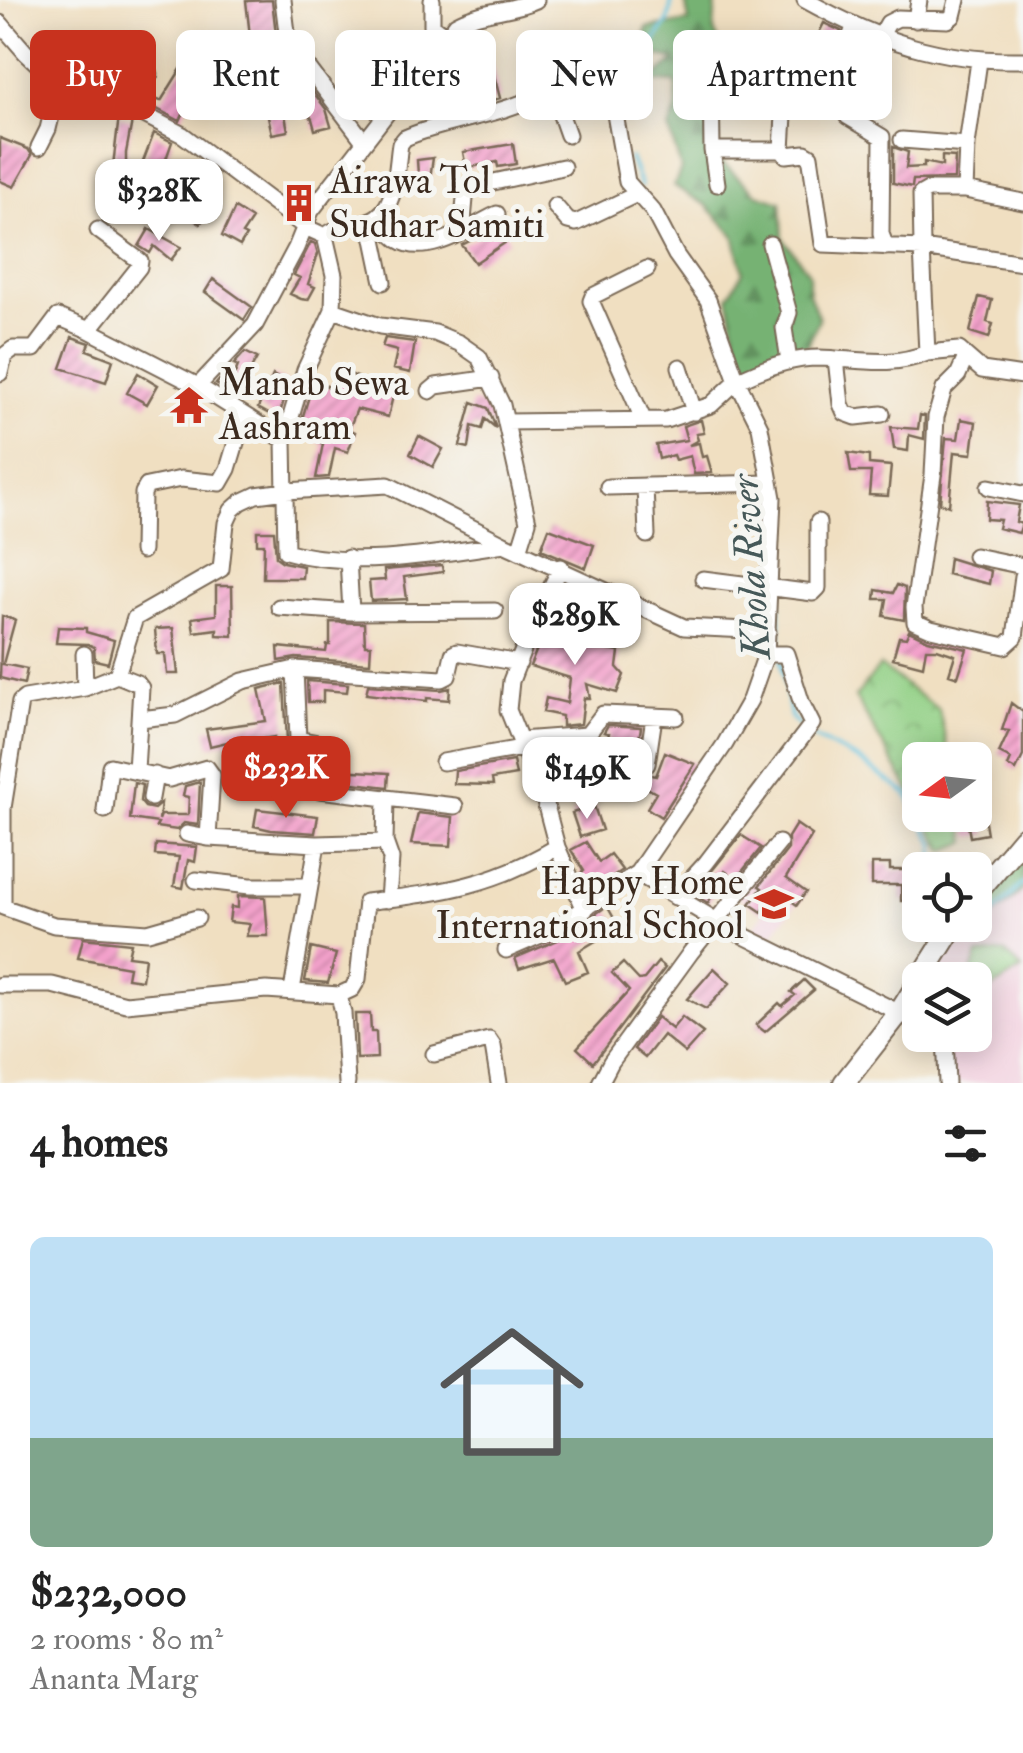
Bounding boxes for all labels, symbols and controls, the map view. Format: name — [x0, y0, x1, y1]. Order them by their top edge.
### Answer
chip: Buy — [30, 30, 156, 120]
chip: Rent — [176, 30, 315, 120]
chip: Filters — [335, 30, 496, 120]
chip: New — [516, 30, 653, 120]
chip: Apartment — [673, 30, 892, 120]
place label: Airawa Tol Sudhar Samiti — [328, 157, 545, 249]
pin: $328K — [89, 159, 229, 244]
text: $328K — [117, 171, 201, 211]
building icon: Airawa Tol Sudhar Samiti — [278, 182, 320, 224]
place label: Manab Sewa Aashram — [218, 359, 409, 451]
temple icon: Manab Sewa Aashram — [168, 384, 210, 426]
water label: Khola River — [719, 471, 783, 663]
pin: $289K — [505, 583, 645, 668]
text: $289K — [531, 595, 619, 635]
pin: $232K — [216, 736, 356, 821]
pin: $149K — [517, 737, 657, 822]
north arrow — [902, 742, 992, 832]
map controls — [902, 742, 992, 1052]
text: $232K — [243, 748, 329, 788]
text: $149K — [544, 749, 630, 789]
button: locate — [902, 852, 992, 942]
place label: Happy Home International School — [436, 858, 744, 950]
school or university icon: Happy Home International School — [753, 883, 795, 925]
button: layers — [902, 962, 992, 1052]
icon: filters — [938, 1116, 993, 1171]
text: 4 homes — [30, 1117, 168, 1169]
icon: home — [422, 1302, 602, 1482]
text: $232,000 — [30, 1567, 187, 1619]
text: 2 rooms · 80 m² — [30, 1619, 223, 1659]
text: Ananta Marg — [30, 1659, 198, 1699]

